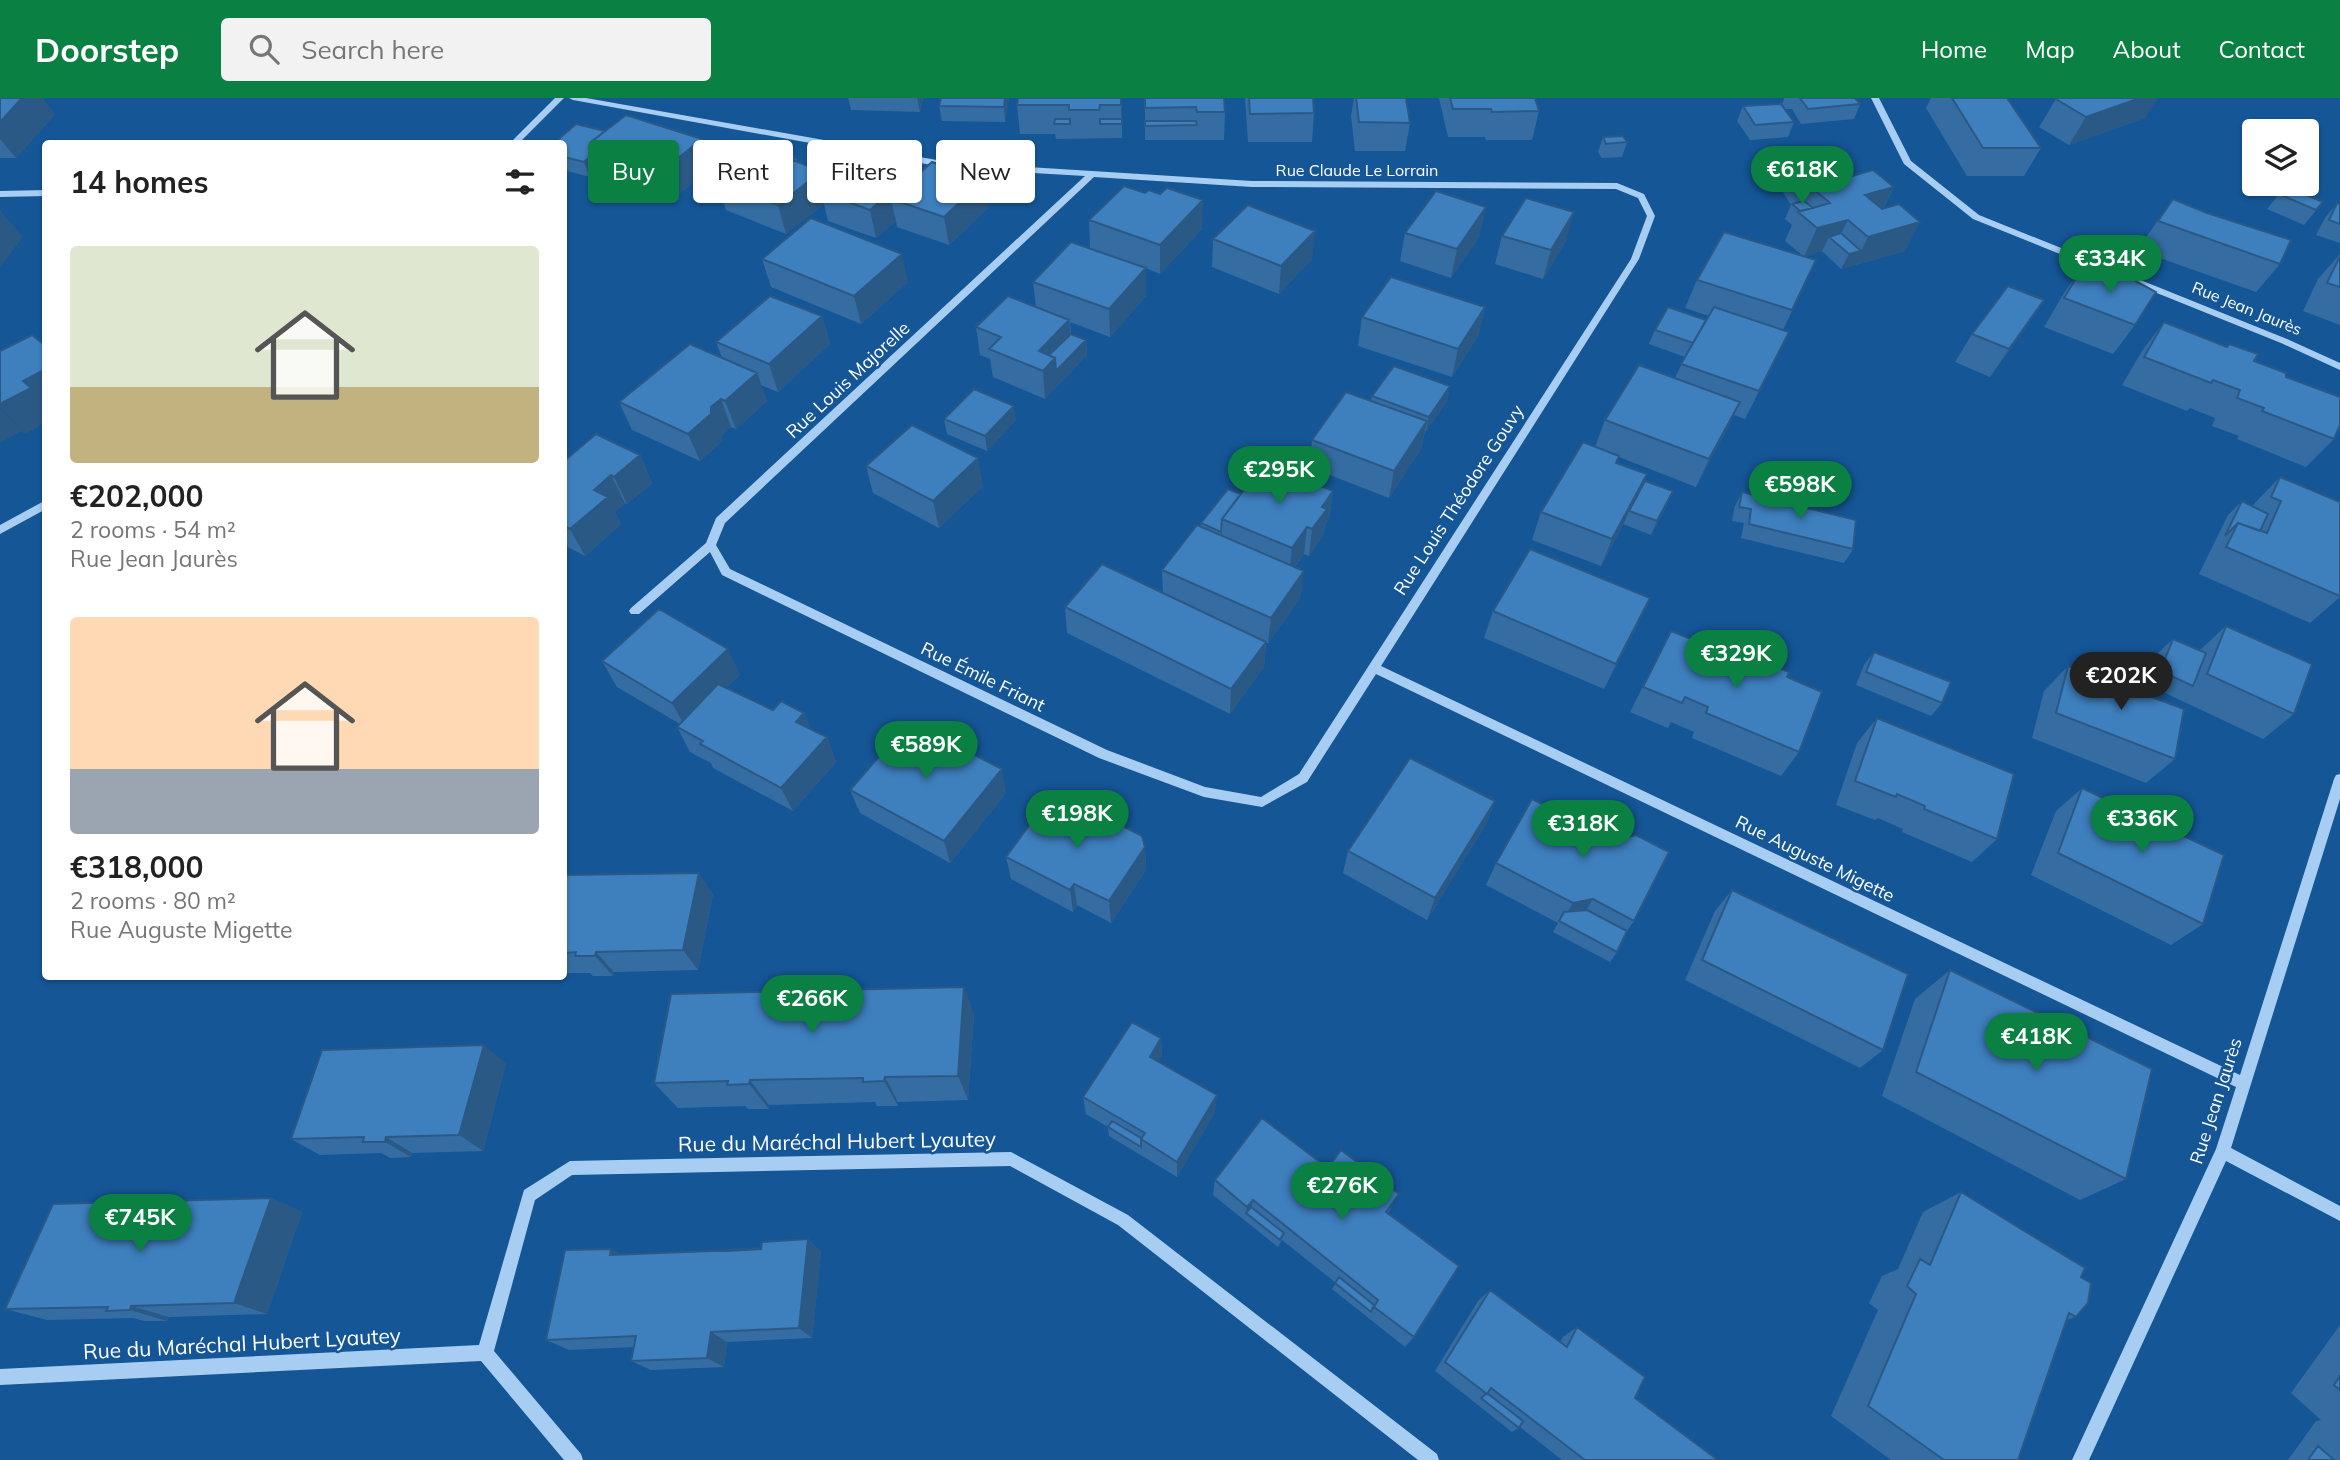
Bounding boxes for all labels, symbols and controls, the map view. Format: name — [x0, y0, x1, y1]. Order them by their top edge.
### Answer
search box — [221, 18, 711, 81]
text: Doorstep — [35, 29, 179, 70]
icon: search — [245, 30, 283, 68]
text: Search here — [301, 33, 444, 66]
text: Home — [1921, 34, 1987, 64]
text: Map — [2025, 34, 2075, 64]
text: About — [2113, 34, 2181, 64]
text: Contact — [2219, 34, 2305, 64]
map controls — [2242, 119, 2319, 196]
button: layers — [2242, 119, 2319, 196]
chip: Buy — [588, 140, 679, 203]
chip: Rent — [693, 140, 793, 203]
chip: Filters — [807, 140, 922, 203]
chip: New — [936, 140, 1035, 203]
pin: €618K — [1753, 146, 1851, 206]
text: €618K — [1767, 154, 1837, 183]
street label: Rue Claude Le Lorrain — [1276, 160, 1438, 180]
text: 14 homes — [70, 163, 209, 201]
icon: filters — [501, 163, 539, 201]
pin: €334K — [2061, 236, 2159, 295]
text: €334K — [2075, 243, 2145, 272]
street label: Rue Jean Jaurès — [2189, 277, 2305, 339]
icon: home — [242, 292, 368, 418]
street label: Rue Louis Majorelle — [781, 316, 914, 443]
street label: Rue Louis Théodore Gouvy — [1388, 400, 1529, 599]
pin: €295K — [1230, 446, 1328, 506]
text: €295K — [1244, 454, 1314, 483]
pin: €598K — [1751, 462, 1849, 521]
text: €598K — [1765, 469, 1835, 498]
text: €202,000 — [70, 477, 203, 515]
text: 2 rooms · 54 m² — [70, 515, 236, 544]
text: Rue Jean Jaurès — [70, 544, 238, 573]
pin: €329K — [1687, 630, 1785, 690]
street label: Rue Émile Friant — [917, 637, 1049, 717]
text: €329K — [1701, 638, 1771, 667]
pin: €202K — [2072, 652, 2170, 712]
text: €202K — [2086, 660, 2156, 689]
icon: home — [242, 663, 368, 789]
pin: €589K — [877, 722, 975, 781]
text: €589K — [891, 729, 961, 758]
pin: €198K — [1028, 790, 1126, 850]
pin: €336K — [2093, 796, 2191, 855]
text: €198K — [1042, 798, 1112, 827]
pin: €318K — [1534, 800, 1632, 860]
text: €336K — [2107, 803, 2177, 832]
text: €318K — [1548, 808, 1618, 837]
street label: Rue Auguste Migette — [1732, 810, 1899, 907]
text: €318,000 — [70, 848, 203, 886]
text: 2 rooms · 80 m² — [70, 886, 236, 915]
text: Rue Auguste Migette — [70, 915, 293, 944]
pin: €266K — [763, 976, 861, 1035]
text: €266K — [777, 983, 847, 1012]
pin: €418K — [1987, 1014, 2085, 1073]
text: €418K — [2001, 1021, 2071, 1050]
street label: Rue Jean Jaurès — [2184, 1035, 2247, 1167]
street label: Rue du Maréchal Hubert Lyautey — [678, 1125, 996, 1157]
pin: €276K — [1293, 1162, 1391, 1222]
text: €276K — [1307, 1170, 1377, 1199]
pin: €745K — [91, 1194, 189, 1254]
text: €745K — [105, 1202, 175, 1231]
street label: Rue du Maréchal Hubert Lyautey — [82, 1322, 402, 1364]

